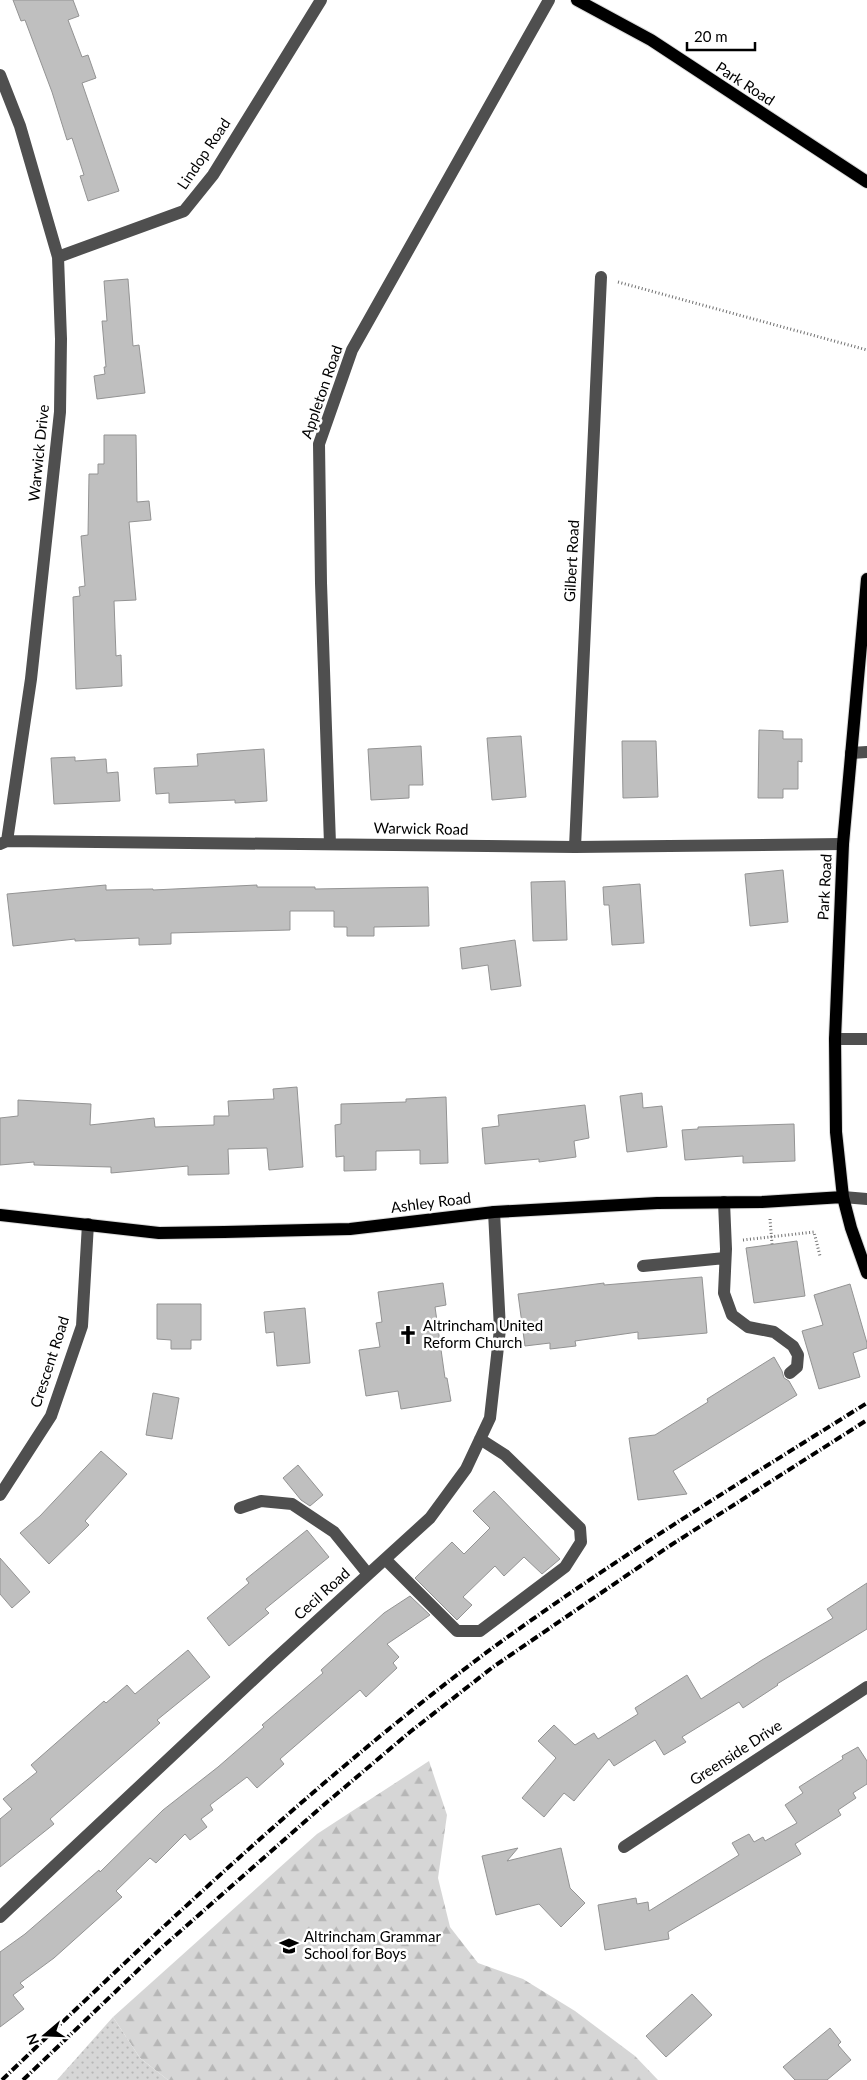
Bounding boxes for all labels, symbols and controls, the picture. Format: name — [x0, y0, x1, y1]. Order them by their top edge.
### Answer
scale bar — [687, 20, 754, 52]
text: 20 m — [694, 27, 728, 45]
street label: Park Road — [713, 58, 778, 109]
street label: Lindop Road — [173, 114, 234, 193]
street label: Appleton Road — [297, 343, 345, 441]
street label: Warwick Drive — [24, 403, 52, 502]
street label: Gilbert Road — [560, 519, 582, 603]
street label: Warwick Road — [373, 818, 469, 838]
street label: Park Road — [813, 853, 835, 921]
street label: Ashley Road — [390, 1188, 472, 1216]
street label: Crescent Road — [26, 1314, 72, 1410]
place label: Altrincham United Reform Church — [423, 1316, 543, 1351]
church icon: Altrincham United Reform Church — [397, 1324, 419, 1346]
street label: Cecil Road — [290, 1563, 353, 1623]
street label: Greenside Drive — [686, 1716, 785, 1789]
place label: Altrincham Grammar School for Boys — [304, 1927, 441, 1962]
school or university icon: Altrincham Grammar School for Boys — [278, 1935, 300, 1957]
north arrow — [20, 2010, 70, 2060]
text: N — [22, 2032, 42, 2047]

